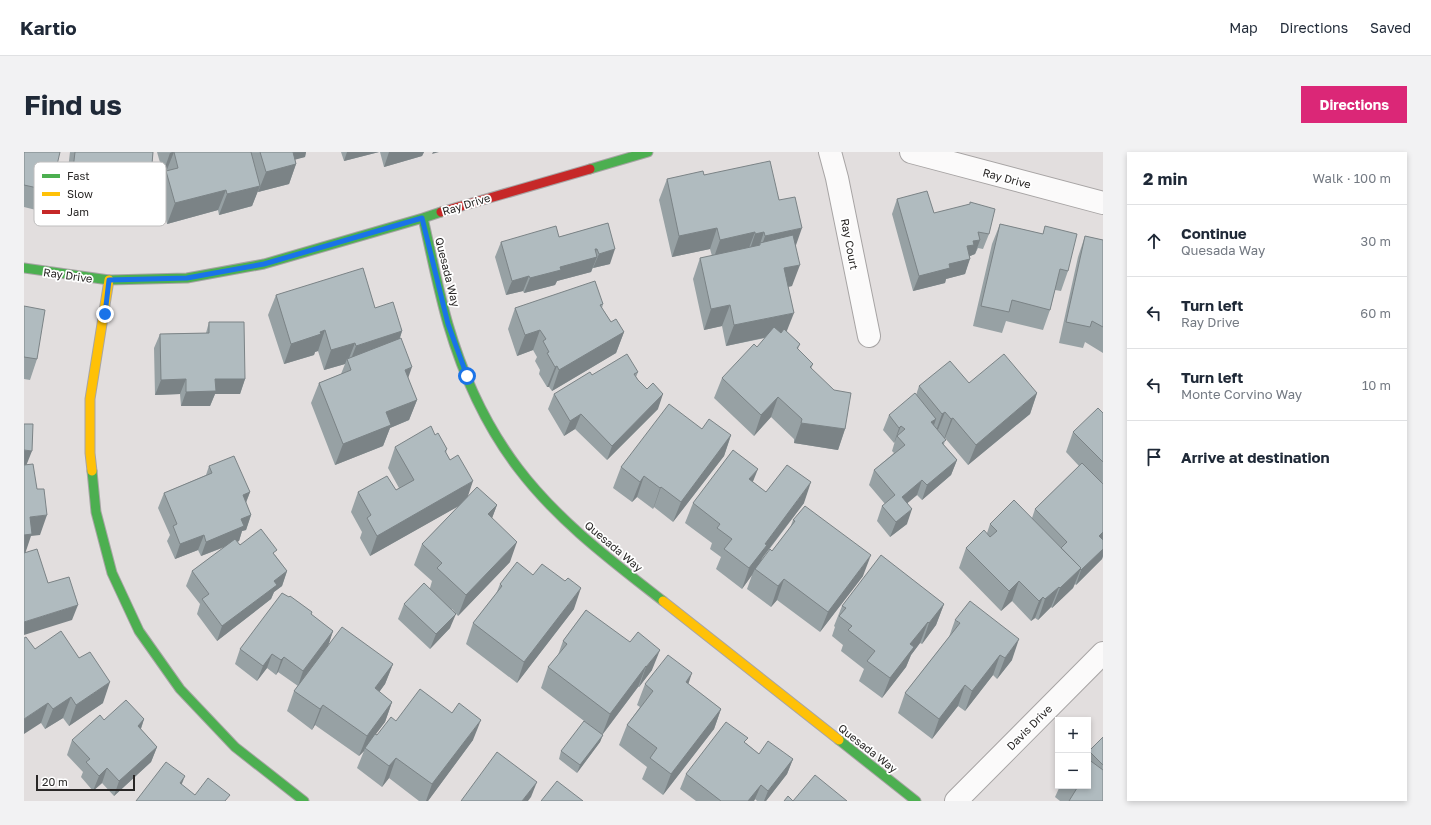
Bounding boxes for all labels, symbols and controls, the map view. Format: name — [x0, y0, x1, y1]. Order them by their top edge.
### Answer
text: Kartio — [20, 16, 77, 39]
text: Map — [1229, 19, 1258, 36]
text: Directions — [1280, 19, 1348, 36]
text: Saved — [1370, 19, 1411, 36]
button: Directions — [1301, 86, 1407, 123]
text: Find us — [24, 88, 122, 121]
legend — [34, 162, 166, 226]
street label: Ray Drive — [981, 165, 1033, 191]
text: 2 min — [1143, 168, 1187, 189]
text: Fast — [67, 169, 90, 182]
text: Walk · 100 m — [1313, 170, 1391, 186]
text: Slow — [67, 187, 93, 200]
street label: Ray Drive — [440, 191, 492, 217]
text: Jam — [67, 205, 89, 218]
street label: Ray Court — [839, 217, 861, 271]
text: Continue — [1181, 224, 1247, 242]
icon: ahead — [1143, 230, 1165, 252]
text: 30 m — [1361, 233, 1391, 249]
street label: Quesada Way — [433, 236, 463, 308]
text: Quesada Way — [1181, 242, 1265, 258]
street label: Ray Drive — [43, 265, 93, 285]
text: Turn left — [1181, 296, 1243, 314]
icon: left — [1143, 302, 1165, 324]
route end — [96, 305, 114, 323]
text: 60 m — [1360, 305, 1391, 321]
text: Ray Drive — [1181, 314, 1240, 330]
route start — [458, 367, 476, 385]
text: Turn left — [1181, 368, 1243, 386]
icon: left — [1143, 374, 1165, 396]
text: 10 m — [1362, 377, 1391, 393]
text: Monte Corvino Way — [1181, 386, 1302, 402]
icon: arrive — [1143, 446, 1165, 468]
text: Arrive at destination — [1181, 448, 1330, 466]
street label: Quesada Way — [583, 518, 645, 574]
street label: Davis Drive — [1004, 702, 1054, 752]
map controls — [1055, 717, 1091, 789]
button: + — [1055, 717, 1091, 753]
street label: Quesada Way — [836, 721, 900, 775]
button: − — [1055, 753, 1091, 789]
scale bar — [36, 773, 135, 792]
text: 20 m — [42, 775, 68, 788]

